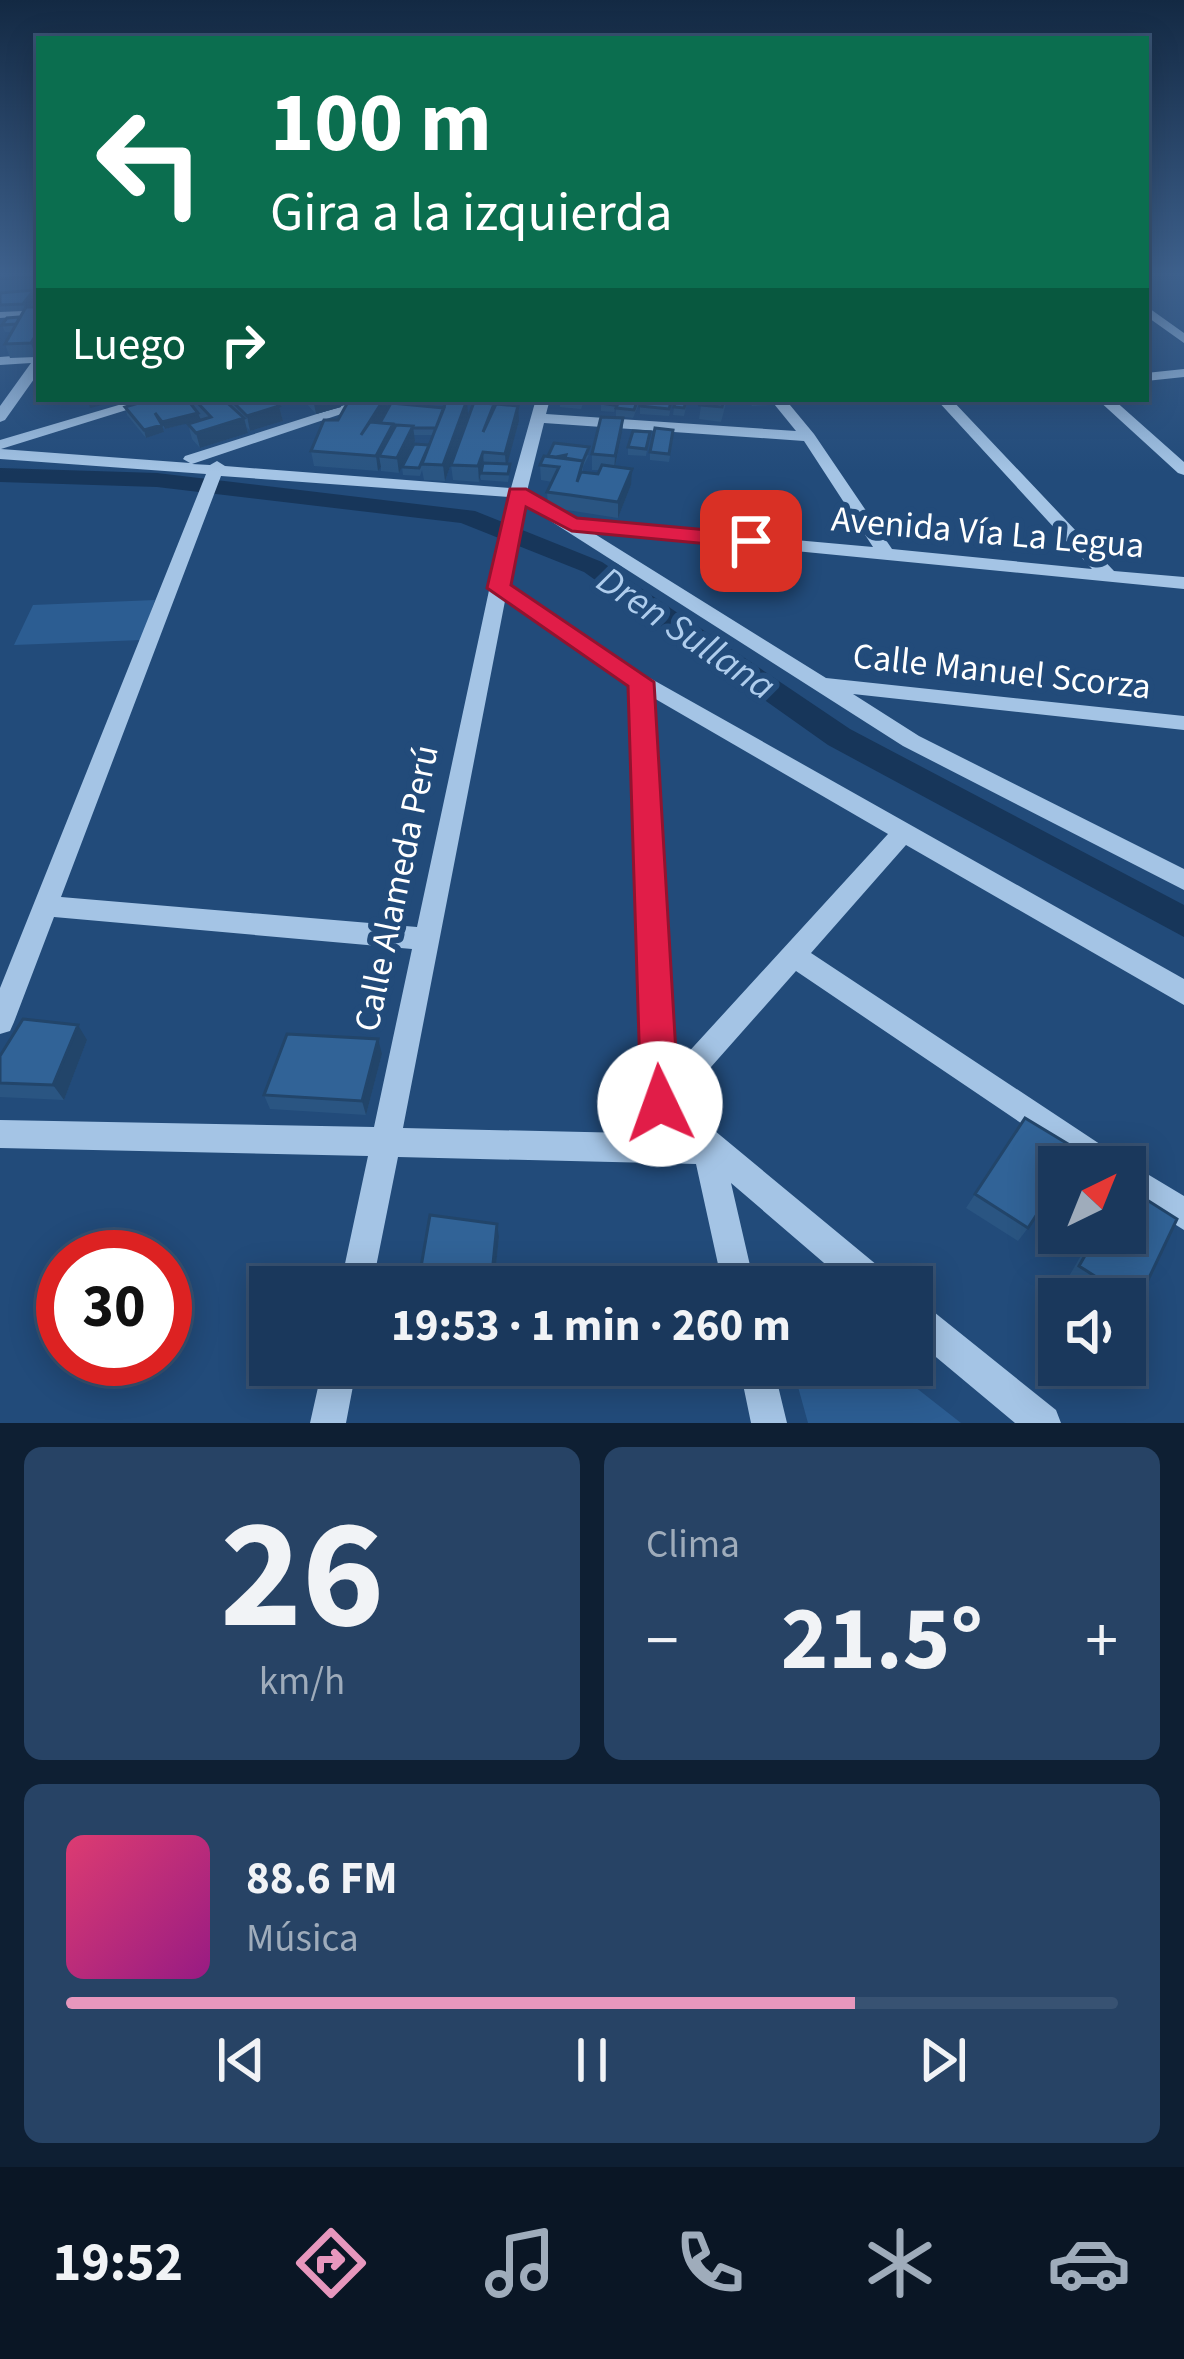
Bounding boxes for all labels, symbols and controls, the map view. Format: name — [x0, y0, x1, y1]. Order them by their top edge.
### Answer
text: 100 m — [270, 64, 492, 184]
icon: left — [72, 84, 228, 240]
text: Gira a la izquierda — [270, 175, 672, 252]
icon: right — [210, 312, 276, 378]
text: Luego — [72, 313, 186, 377]
pin — [700, 490, 802, 592]
street label: Avenida Vía La Legua — [829, 493, 1147, 572]
icon: arrive — [718, 508, 784, 574]
water label: Dren Sullana — [585, 553, 786, 714]
street label: Calle Manuel Scorza — [850, 630, 1153, 712]
street label: Calle Alameda Perú — [341, 740, 452, 1036]
position arrow — [597, 1041, 723, 1167]
north arrow — [1038, 1146, 1146, 1254]
map controls — [1038, 1146, 1146, 1386]
speed limit sign: 30 — [36, 1230, 192, 1386]
button: sound — [1038, 1278, 1146, 1386]
text: 19:53 · 1 min · 260 m — [391, 1294, 791, 1358]
text: 26 — [220, 1465, 384, 1687]
text: Clima — [646, 1517, 740, 1573]
text: 21.5° — [781, 1576, 983, 1704]
text: − — [646, 1594, 679, 1688]
text: + — [1085, 1594, 1118, 1688]
text: km/h — [259, 1654, 345, 1710]
text: 88.6 FM — [246, 1847, 398, 1911]
text: Música — [246, 1911, 359, 1967]
icon: previous — [208, 2027, 274, 2093]
icon: pause — [559, 2027, 625, 2093]
icon: next — [910, 2027, 976, 2093]
icon: directions — [289, 2221, 373, 2305]
icon: music — [478, 2221, 562, 2305]
icon: phone — [668, 2221, 752, 2305]
icon: climate — [858, 2221, 942, 2305]
icon: car — [1047, 2221, 1131, 2305]
text: 19:52 — [53, 2225, 183, 2302]

